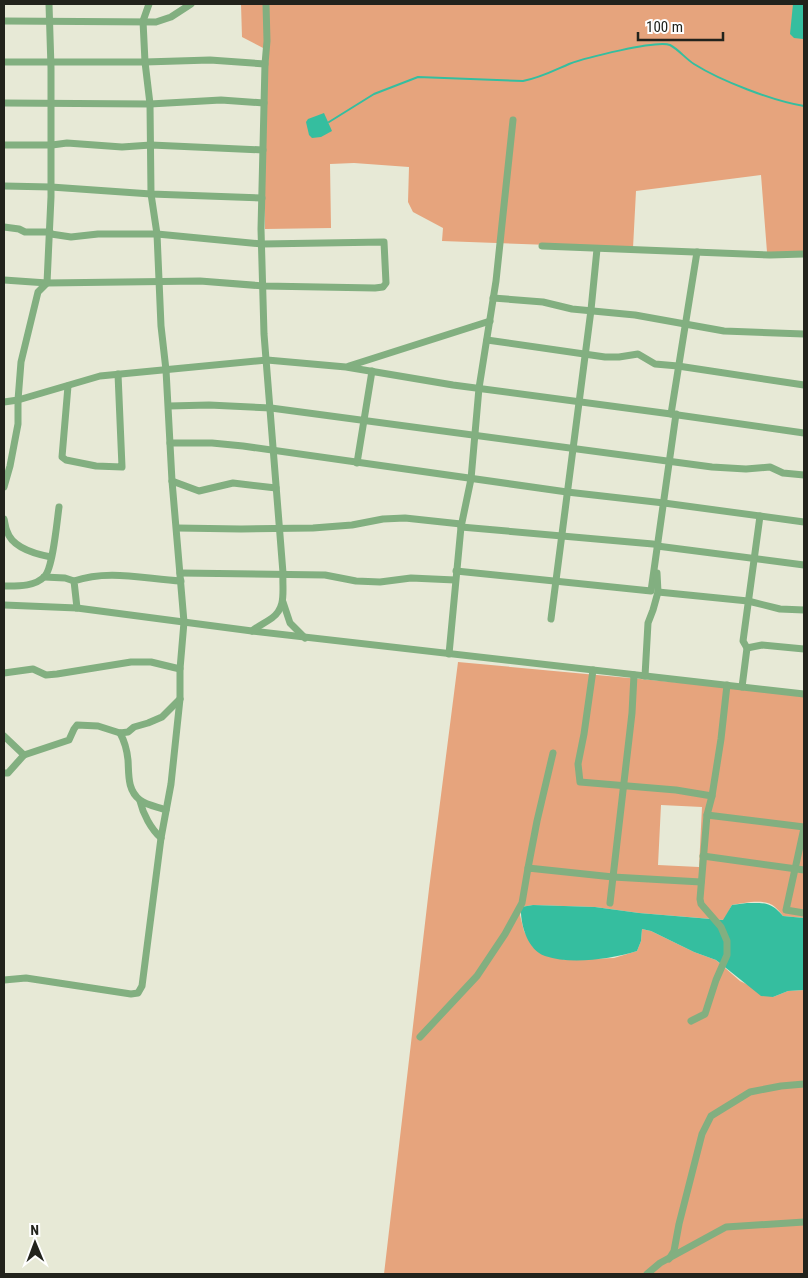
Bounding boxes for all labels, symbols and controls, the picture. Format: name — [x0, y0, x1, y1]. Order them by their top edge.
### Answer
scale bar — [638, 10, 723, 42]
text: 100 m — [646, 18, 683, 36]
north arrow — [10, 1218, 60, 1268]
text: N — [30, 1222, 39, 1238]

